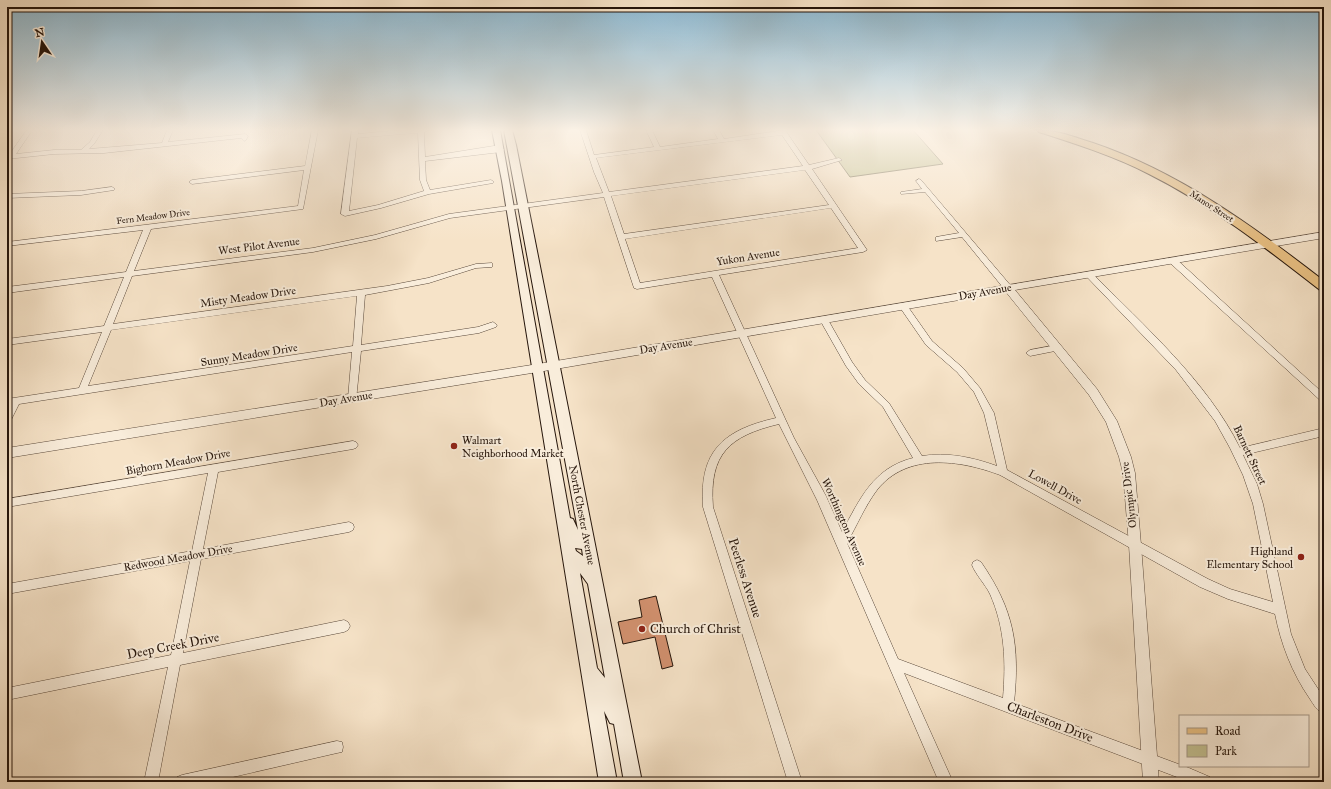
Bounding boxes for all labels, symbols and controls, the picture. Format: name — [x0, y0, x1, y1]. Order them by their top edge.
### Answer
north arrow — [22, 22, 62, 62]
text: N — [34, 25, 47, 40]
street label: Manor Street — [1188, 188, 1237, 225]
street label: Fern Meadow Drive — [116, 206, 191, 226]
street label: West Pilot Avenue — [217, 235, 301, 257]
street label: Yukon Avenue — [715, 246, 781, 268]
street label: Day Avenue — [957, 281, 1013, 303]
street label: Misty Meadow Drive — [199, 284, 297, 310]
street label: Day Avenue — [638, 335, 694, 357]
street label: Sunny Meadow Drive — [200, 341, 299, 369]
street label: Day Avenue — [318, 388, 374, 410]
street label: Barnett Street — [1231, 423, 1269, 487]
place label: Walmart Neighborhood Market — [462, 434, 564, 460]
marker: Walmart Neighborhood Market — [449, 441, 459, 451]
street label: Bighorn Meadow Drive — [125, 446, 232, 478]
street label: Olympic Drive — [1118, 461, 1140, 529]
street label: North Chester Avenue — [566, 464, 598, 566]
street label: Lowell Drive — [1026, 467, 1084, 507]
street label: Worthington Avenue — [819, 476, 869, 568]
street label: Peerless Avenue — [725, 536, 766, 620]
street label: Redwood Meadow Drive — [122, 542, 234, 574]
place label: Highland Elementary School — [1206, 545, 1293, 571]
marker: Highland Elementary School — [1296, 552, 1306, 562]
place label: Church of Christ — [650, 621, 741, 637]
marker: Church of Christ — [637, 624, 647, 634]
street label: Deep Creek Drive — [125, 629, 221, 663]
street label: Charleston Drive — [1005, 698, 1096, 746]
legend — [1179, 715, 1309, 767]
text: Road — [1215, 724, 1241, 738]
text: Park — [1215, 744, 1237, 758]

